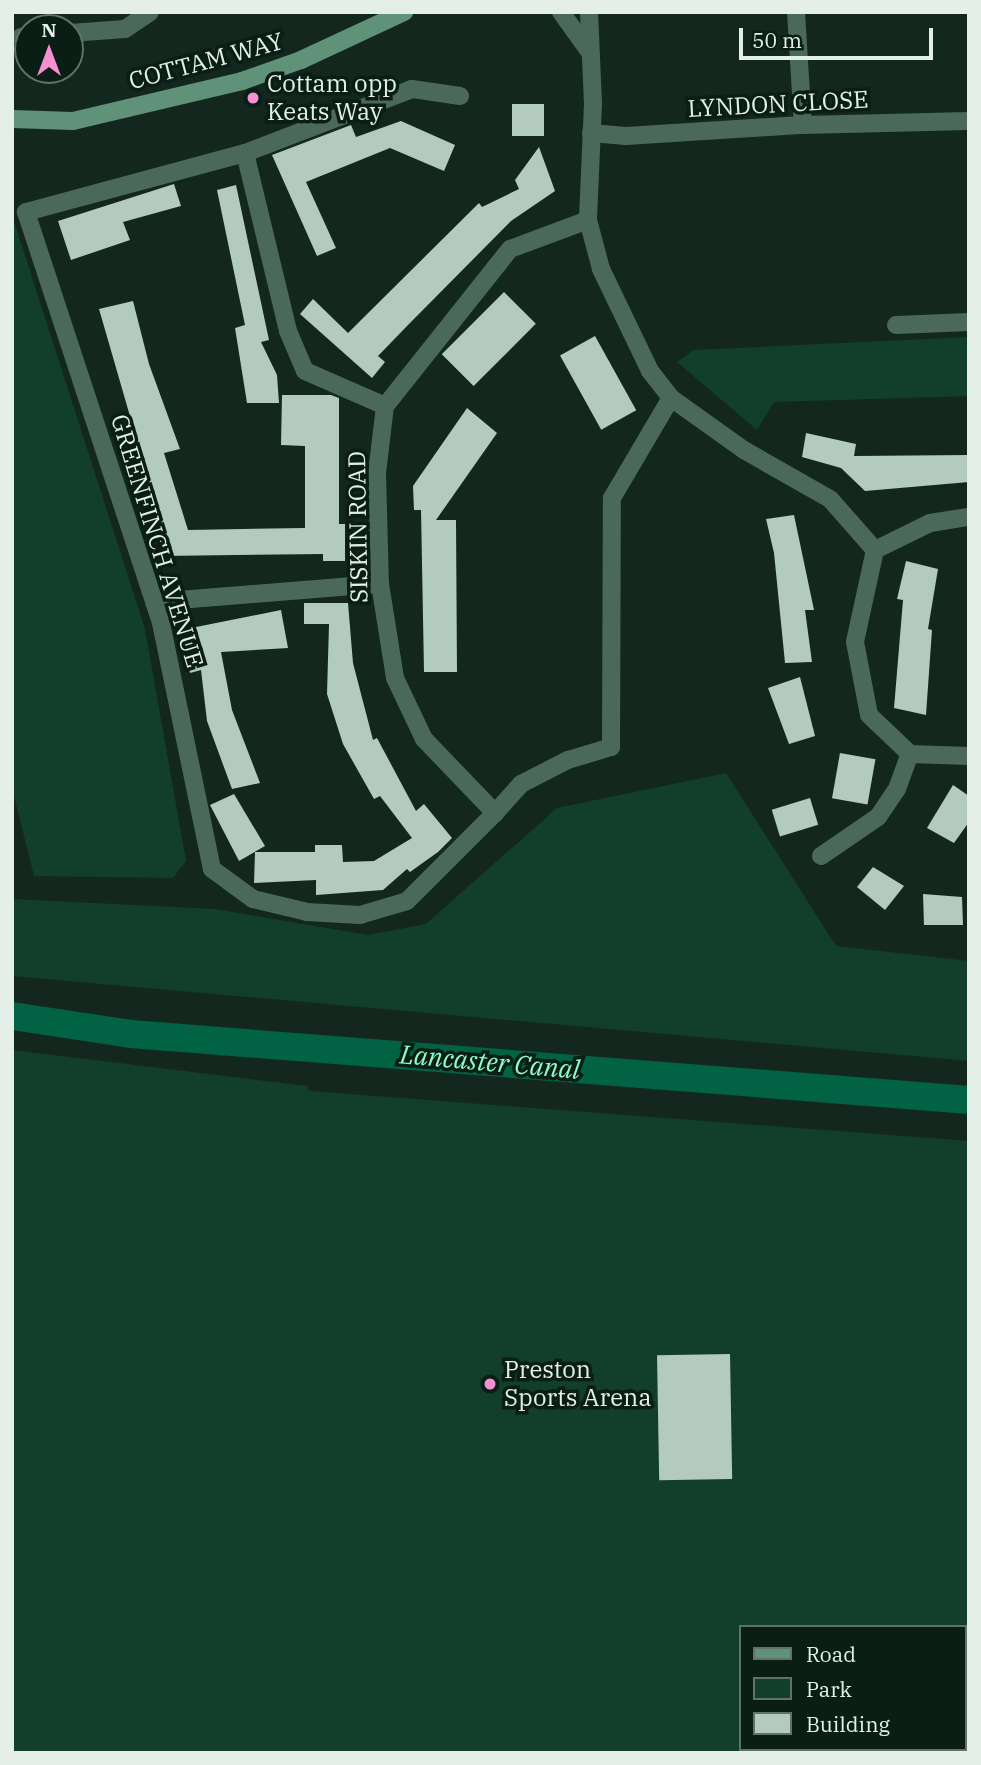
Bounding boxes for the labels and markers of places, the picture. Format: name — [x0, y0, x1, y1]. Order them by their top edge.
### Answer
place label: Cottam opp Keats Way — [267, 70, 397, 126]
marker: Cottam opp Keats Way — [245, 90, 261, 106]
place label: Preston Sports Arena — [504, 1356, 652, 1412]
marker: Preston Sports Arena — [482, 1376, 498, 1392]

